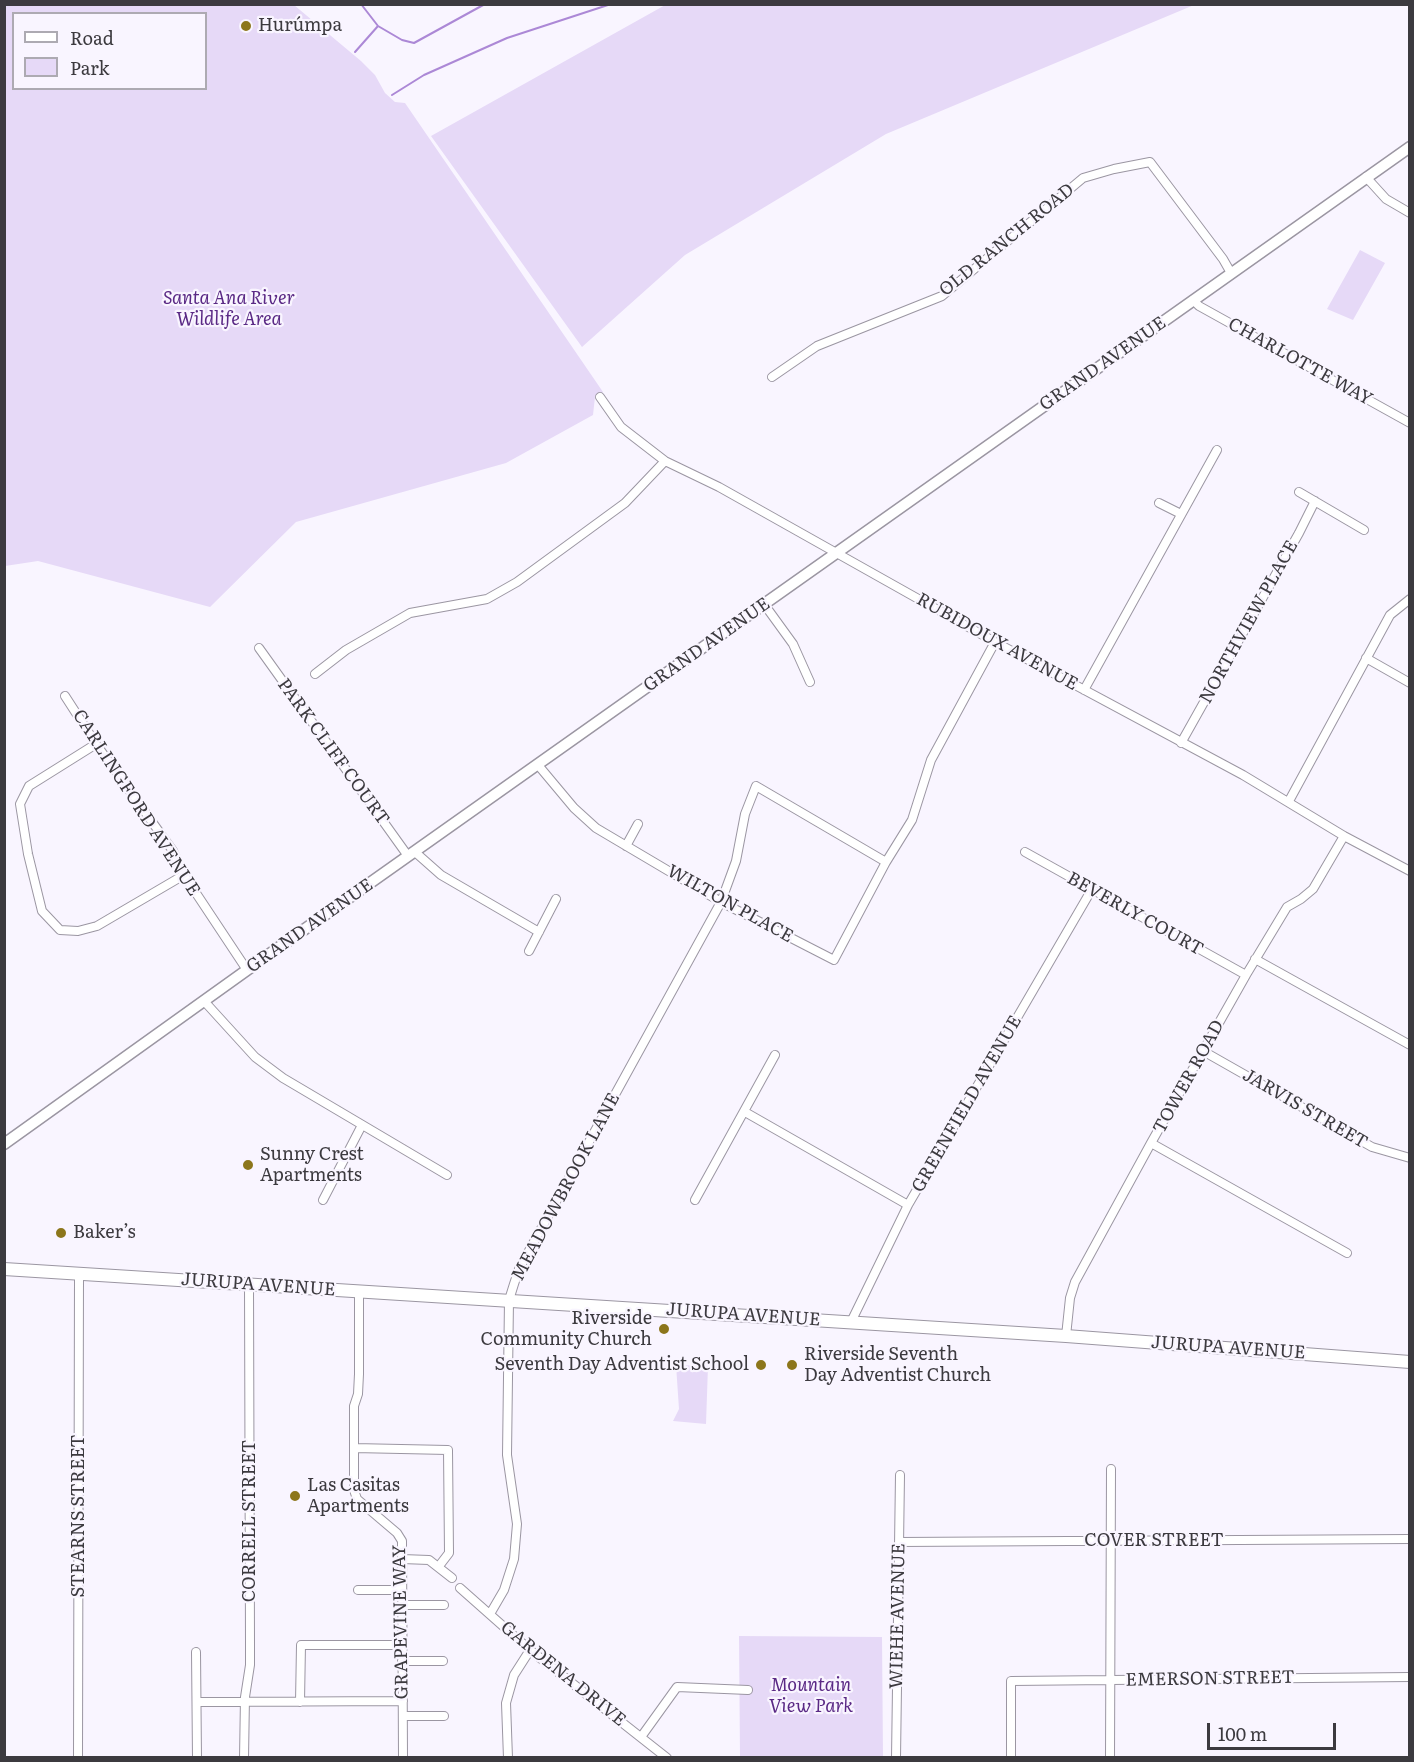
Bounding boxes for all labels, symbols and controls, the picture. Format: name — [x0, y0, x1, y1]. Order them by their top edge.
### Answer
legend — [12, 12, 207, 90]
place label: Hurúmpa — [258, 15, 342, 37]
marker: Hurúmpa — [239, 19, 253, 33]
text: Road — [70, 24, 114, 51]
text: Park — [70, 54, 109, 81]
street label: OLD RANCH ROAD — [935, 179, 1079, 301]
park label: Santa Ana River Wildlife Area — [163, 288, 295, 330]
street label: GRAND AVENUE — [1036, 312, 1170, 416]
street label: CHARLOTTE WAY — [1224, 313, 1376, 411]
street label: NORTHVIEW PLACE — [1195, 537, 1303, 707]
street label: RUBIDOUX AVENUE — [913, 589, 1081, 695]
street label: GRAND AVENUE — [640, 593, 774, 697]
street label: PARK CLIFF COURT — [273, 674, 393, 830]
street label: CARLINGFORD AVENUE — [68, 706, 204, 900]
street label: WILTON PLACE — [663, 860, 797, 948]
street label: BEVERLY COURT — [1063, 868, 1207, 960]
street label: GRAND AVENUE — [243, 874, 377, 978]
street label: GREENFIELD AVENUE — [908, 1012, 1026, 1196]
street label: TOWER ROAD — [1149, 1016, 1229, 1138]
street label: JARVIS STREET — [1239, 1064, 1371, 1154]
street label: MEADOWBROOK LANE — [507, 1089, 625, 1285]
place label: Sunny Crest Apartments — [260, 1144, 364, 1186]
marker: Sunny Crest Apartments — [241, 1158, 255, 1172]
place label: Baker’s — [73, 1222, 136, 1244]
marker: Baker’s — [54, 1226, 68, 1240]
street label: JURUPA AVENUE — [180, 1269, 336, 1301]
street label: JURUPA AVENUE — [665, 1299, 821, 1331]
place label: Riverside Community Church — [480, 1308, 652, 1350]
marker: Riverside Community Church — [657, 1322, 671, 1336]
street label: JURUPA AVENUE — [1150, 1332, 1306, 1364]
place label: Riverside Seventh Day Adventist Church — [804, 1344, 991, 1386]
place label: Seventh Day Adventist School — [494, 1354, 749, 1376]
marker: Seventh Day Adventist School — [754, 1358, 768, 1372]
marker: Riverside Seventh Day Adventist Church — [785, 1358, 799, 1372]
street label: STEARNS STREET — [68, 1434, 90, 1598]
street label: CORRELL STREET — [239, 1440, 261, 1602]
place label: Las Casitas Apartments — [307, 1475, 409, 1518]
marker: Las Casitas Apartments — [288, 1489, 302, 1503]
street label: COVER STREET — [1084, 1530, 1224, 1552]
street label: WIEHE AVENUE — [886, 1543, 910, 1689]
street label: GRAPEVINE WAY — [389, 1545, 413, 1699]
street label: GARDENA DRIVE — [496, 1617, 630, 1731]
street label: EMERSON STREET — [1125, 1667, 1295, 1691]
park label: Mountain View Park — [769, 1675, 853, 1718]
scale bar — [1210, 1711, 1339, 1749]
text: 100 m — [1218, 1720, 1267, 1747]

